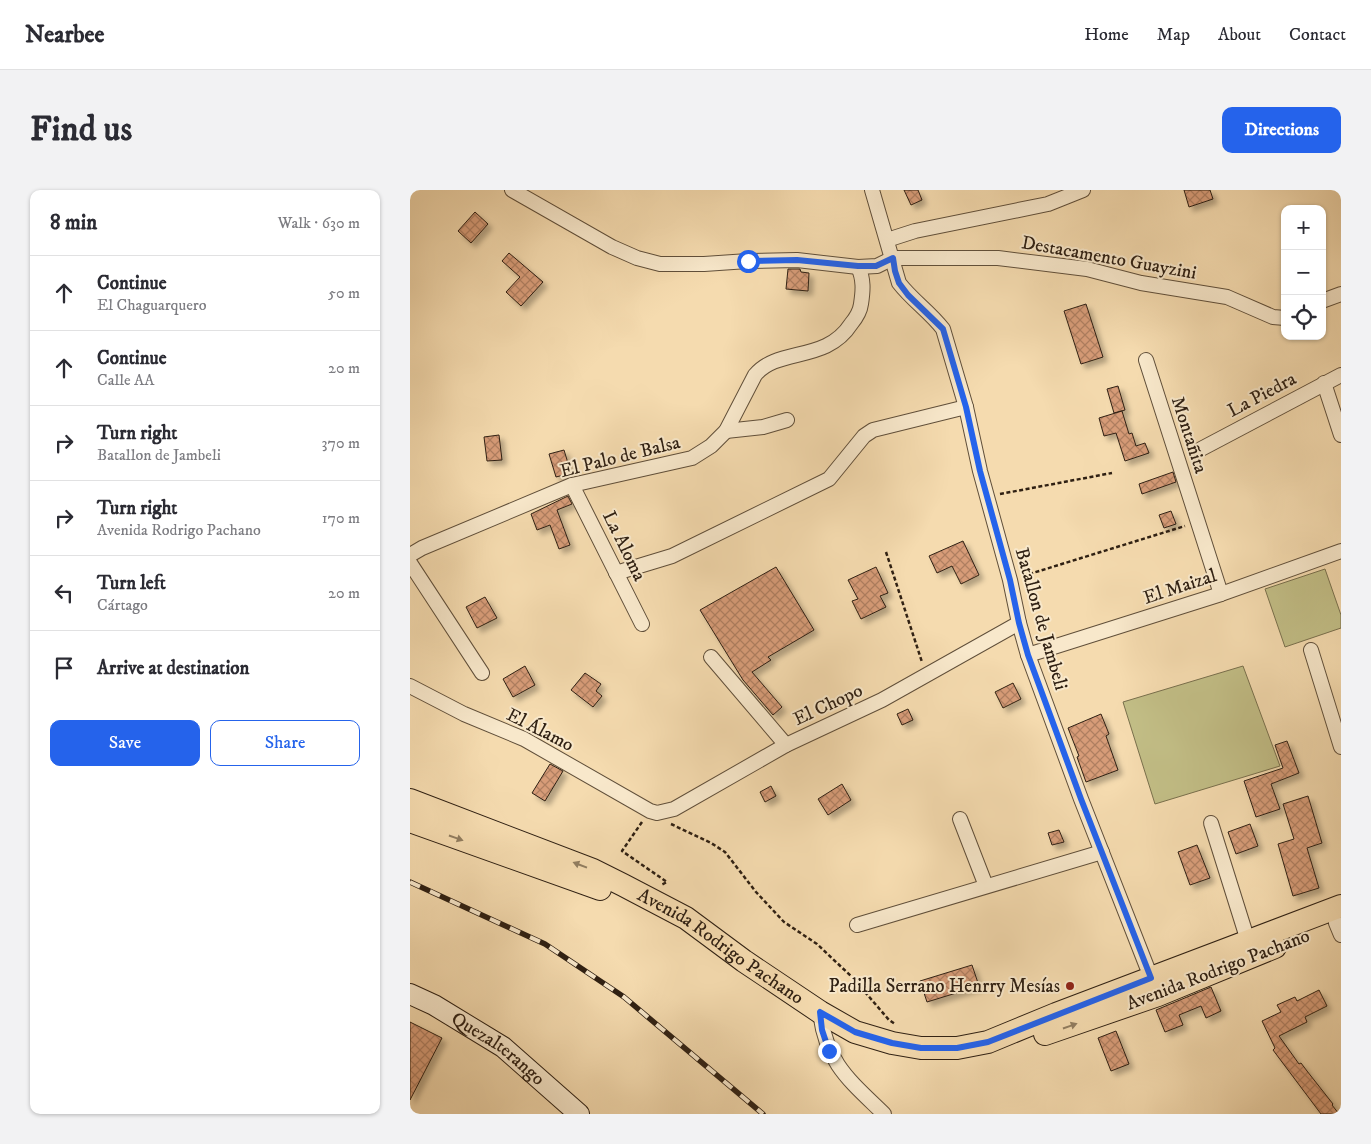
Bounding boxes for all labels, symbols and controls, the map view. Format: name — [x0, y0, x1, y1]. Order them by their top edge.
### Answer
text: Nearbee — [25, 20, 104, 50]
text: Home — [1084, 24, 1129, 46]
text: Map — [1157, 24, 1190, 46]
text: About — [1218, 24, 1261, 46]
text: Contact — [1289, 24, 1346, 46]
button: Directions — [1222, 107, 1341, 153]
text: Find us — [30, 108, 132, 152]
map controls — [1281, 205, 1326, 340]
button: + — [1281, 205, 1326, 250]
text: 8 min — [50, 210, 97, 236]
text: Walk · 630 m — [278, 213, 360, 233]
street label: Destacamento Guayzini — [1020, 231, 1198, 285]
route start — [737, 250, 760, 273]
button: − — [1281, 250, 1326, 295]
text: Continue — [97, 272, 167, 295]
icon: ahead — [50, 279, 78, 307]
text: 50 m — [328, 283, 360, 303]
text: El Chaguarquero — [97, 295, 207, 315]
button: locate — [1281, 295, 1326, 340]
text: Continue — [97, 347, 167, 370]
icon: ahead — [50, 354, 78, 382]
text: 20 m — [328, 358, 360, 378]
street label: La Piedra — [1224, 367, 1300, 423]
text: Calle AA — [97, 370, 154, 390]
street label: Montañita — [1166, 394, 1212, 476]
text: Turn right — [97, 422, 177, 445]
icon: right — [50, 429, 78, 457]
street label: El Palo de Balsa — [558, 431, 682, 483]
text: 370 m — [322, 433, 360, 453]
text: Batallon de Jambeli — [97, 445, 221, 465]
text: Turn right — [97, 497, 177, 520]
icon: right — [50, 504, 78, 532]
street label: La Aloma — [597, 507, 651, 585]
text: 170 m — [322, 508, 360, 528]
text: Avenida Rodrigo Pachano — [97, 520, 261, 540]
street label: Batallon de Jambeli — [1010, 545, 1072, 693]
street label: El Maizal — [1140, 564, 1220, 610]
text: Turn left — [97, 572, 166, 595]
icon: left — [50, 579, 78, 607]
text: 20 m — [328, 583, 360, 603]
text: Cártago — [97, 595, 148, 615]
icon: arrive — [50, 654, 78, 682]
text: Arrive at destination — [97, 657, 249, 680]
street label: El Chopo — [790, 679, 866, 731]
street label: El Álamo — [502, 702, 578, 757]
button: Save — [50, 720, 200, 766]
button: Share — [210, 720, 360, 766]
one-way arrow — [448, 835, 463, 842]
one-way arrow — [573, 861, 587, 869]
street label: Avenida Rodrigo Pachano — [634, 883, 808, 1009]
street label: Avenida Rodrigo Pachano — [1123, 924, 1313, 1016]
place label: Padilla Serrano Henrry Mesías — [828, 975, 1060, 998]
marker: Padilla Serrano Henrry Mesías — [1064, 980, 1076, 992]
street label: Quezalterango — [447, 1007, 550, 1090]
one-way arrow — [1062, 1021, 1077, 1029]
route end — [818, 1040, 841, 1063]

